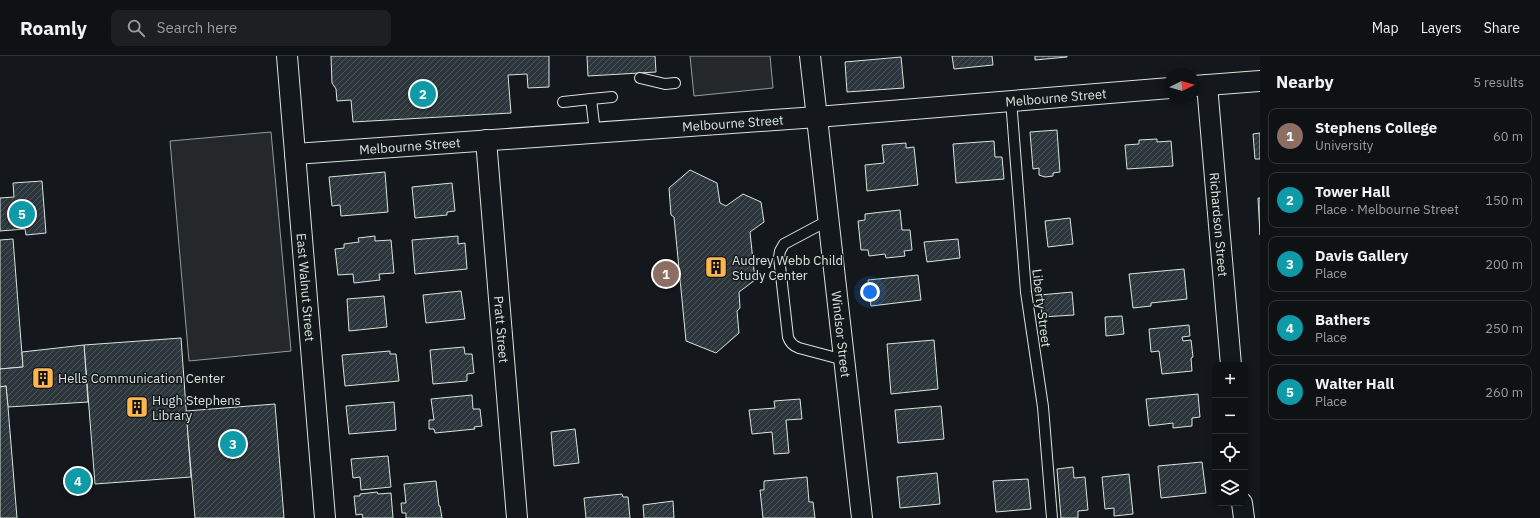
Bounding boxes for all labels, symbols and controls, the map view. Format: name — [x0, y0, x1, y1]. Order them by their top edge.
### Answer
search box — [111, 10, 391, 46]
text: Roamly — [20, 16, 87, 40]
icon: search — [125, 17, 147, 39]
text: Search here — [157, 18, 237, 37]
text: Map — [1372, 19, 1399, 37]
text: Layers — [1421, 19, 1462, 37]
text: Share — [1484, 19, 1520, 37]
north arrow — [1164, 68, 1200, 104]
text: Nearby — [1276, 71, 1334, 93]
text: 5 results — [1473, 74, 1524, 91]
pin: 2 — [410, 79, 436, 109]
street label: Melbourne Street — [1005, 85, 1107, 111]
street label: Melbourne Street — [682, 111, 784, 136]
text: Stephens College — [1315, 118, 1437, 137]
text: 1 — [1286, 128, 1294, 145]
text: 60 m — [1493, 128, 1523, 145]
street label: Melbourne Street — [358, 134, 461, 158]
text: University — [1315, 137, 1373, 154]
street label: Richardson Street — [1206, 172, 1231, 277]
text: Tower Hall — [1315, 182, 1390, 201]
text: 2 — [1286, 192, 1294, 209]
text: 150 m — [1485, 192, 1523, 209]
pin: 5 — [9, 199, 35, 229]
text: Place · Melbourne Street — [1315, 201, 1459, 218]
street label: East Walnut Street — [293, 232, 318, 342]
text: Davis Gallery — [1315, 246, 1408, 265]
place label: Audrey Webb Child Study Center — [732, 252, 843, 284]
building icon: Audrey Webb Child Study Center — [703, 254, 729, 280]
text: 3 — [1286, 256, 1294, 273]
text: 200 m — [1485, 256, 1523, 273]
pin: 1 — [653, 259, 679, 289]
text: Place — [1315, 265, 1347, 282]
street label: Liberty Street — [1028, 268, 1055, 348]
your location — [860, 282, 880, 302]
street label: Windsor Street — [828, 290, 854, 378]
street label: Pratt Street — [490, 295, 512, 364]
text: Bathers — [1315, 310, 1370, 329]
text: 4 — [1286, 320, 1294, 337]
text: 250 m — [1485, 320, 1523, 337]
text: Place — [1315, 329, 1347, 346]
map controls — [1212, 362, 1248, 506]
button: + — [1212, 362, 1248, 398]
building icon: Hells Communication Center — [30, 365, 56, 391]
place label: Hells Communication Center — [58, 370, 225, 387]
text: Walter Hall — [1315, 374, 1394, 393]
text: 5 — [1286, 384, 1294, 401]
text: 260 m — [1485, 384, 1523, 401]
place label: Hugh Stephens Library — [152, 392, 241, 424]
text: Place — [1315, 393, 1347, 410]
building icon: Hugh Stephens Library — [124, 394, 150, 420]
button: − — [1212, 398, 1248, 434]
pin: 3 — [220, 429, 246, 459]
button: locate — [1212, 434, 1248, 470]
pin: 4 — [65, 466, 91, 496]
button: layers — [1212, 470, 1248, 506]

